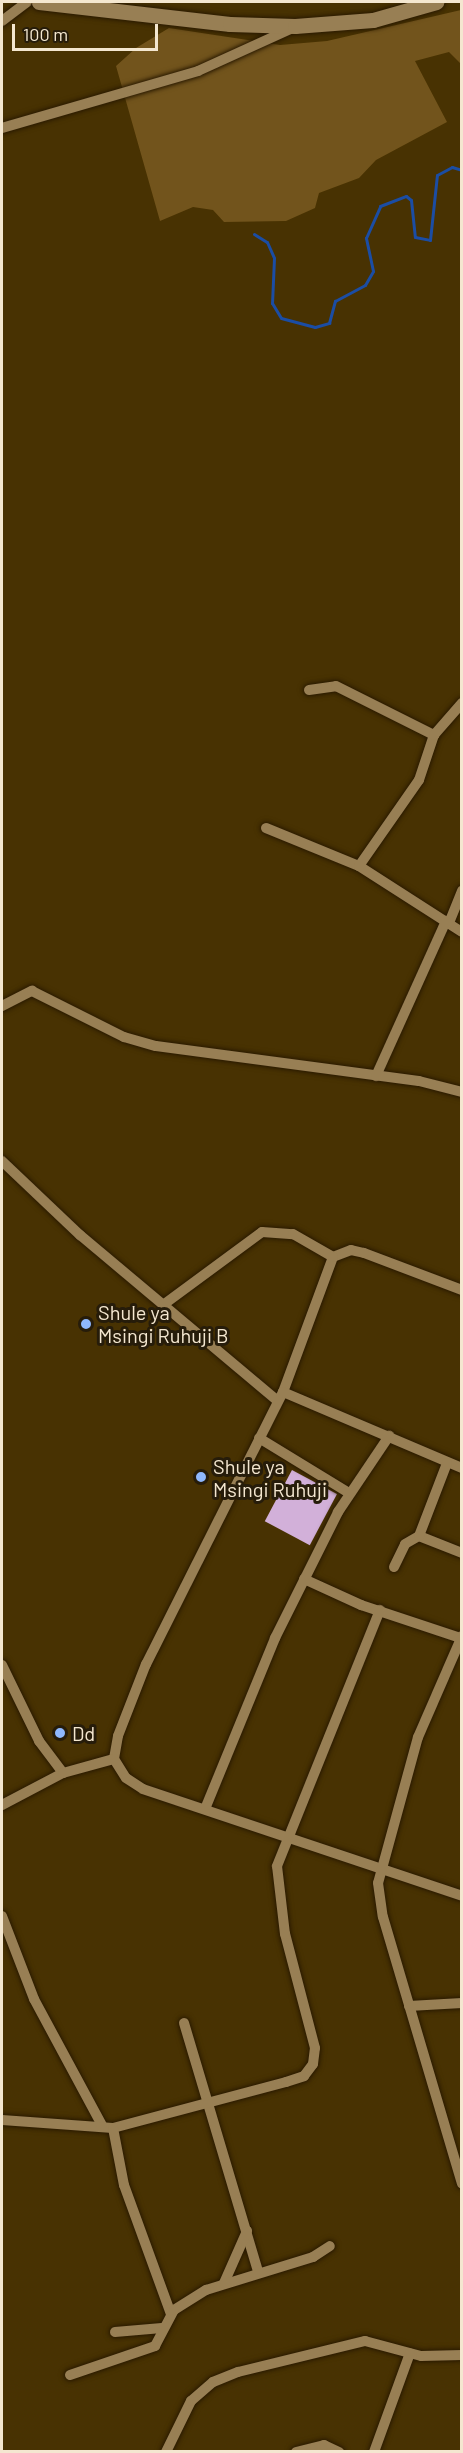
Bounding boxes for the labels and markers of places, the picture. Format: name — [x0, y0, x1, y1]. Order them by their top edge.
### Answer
place label: Shule ya Msingi Ruhuji B — [98, 1300, 229, 1347]
marker: Shule ya Msingi Ruhuji B — [79, 1317, 93, 1331]
place label: Shule ya Msingi Ruhuji — [213, 1454, 327, 1501]
marker: Shule ya Msingi Ruhuji — [194, 1470, 208, 1484]
place label: Dd — [72, 1721, 95, 1745]
marker: Dd — [53, 1726, 67, 1740]

